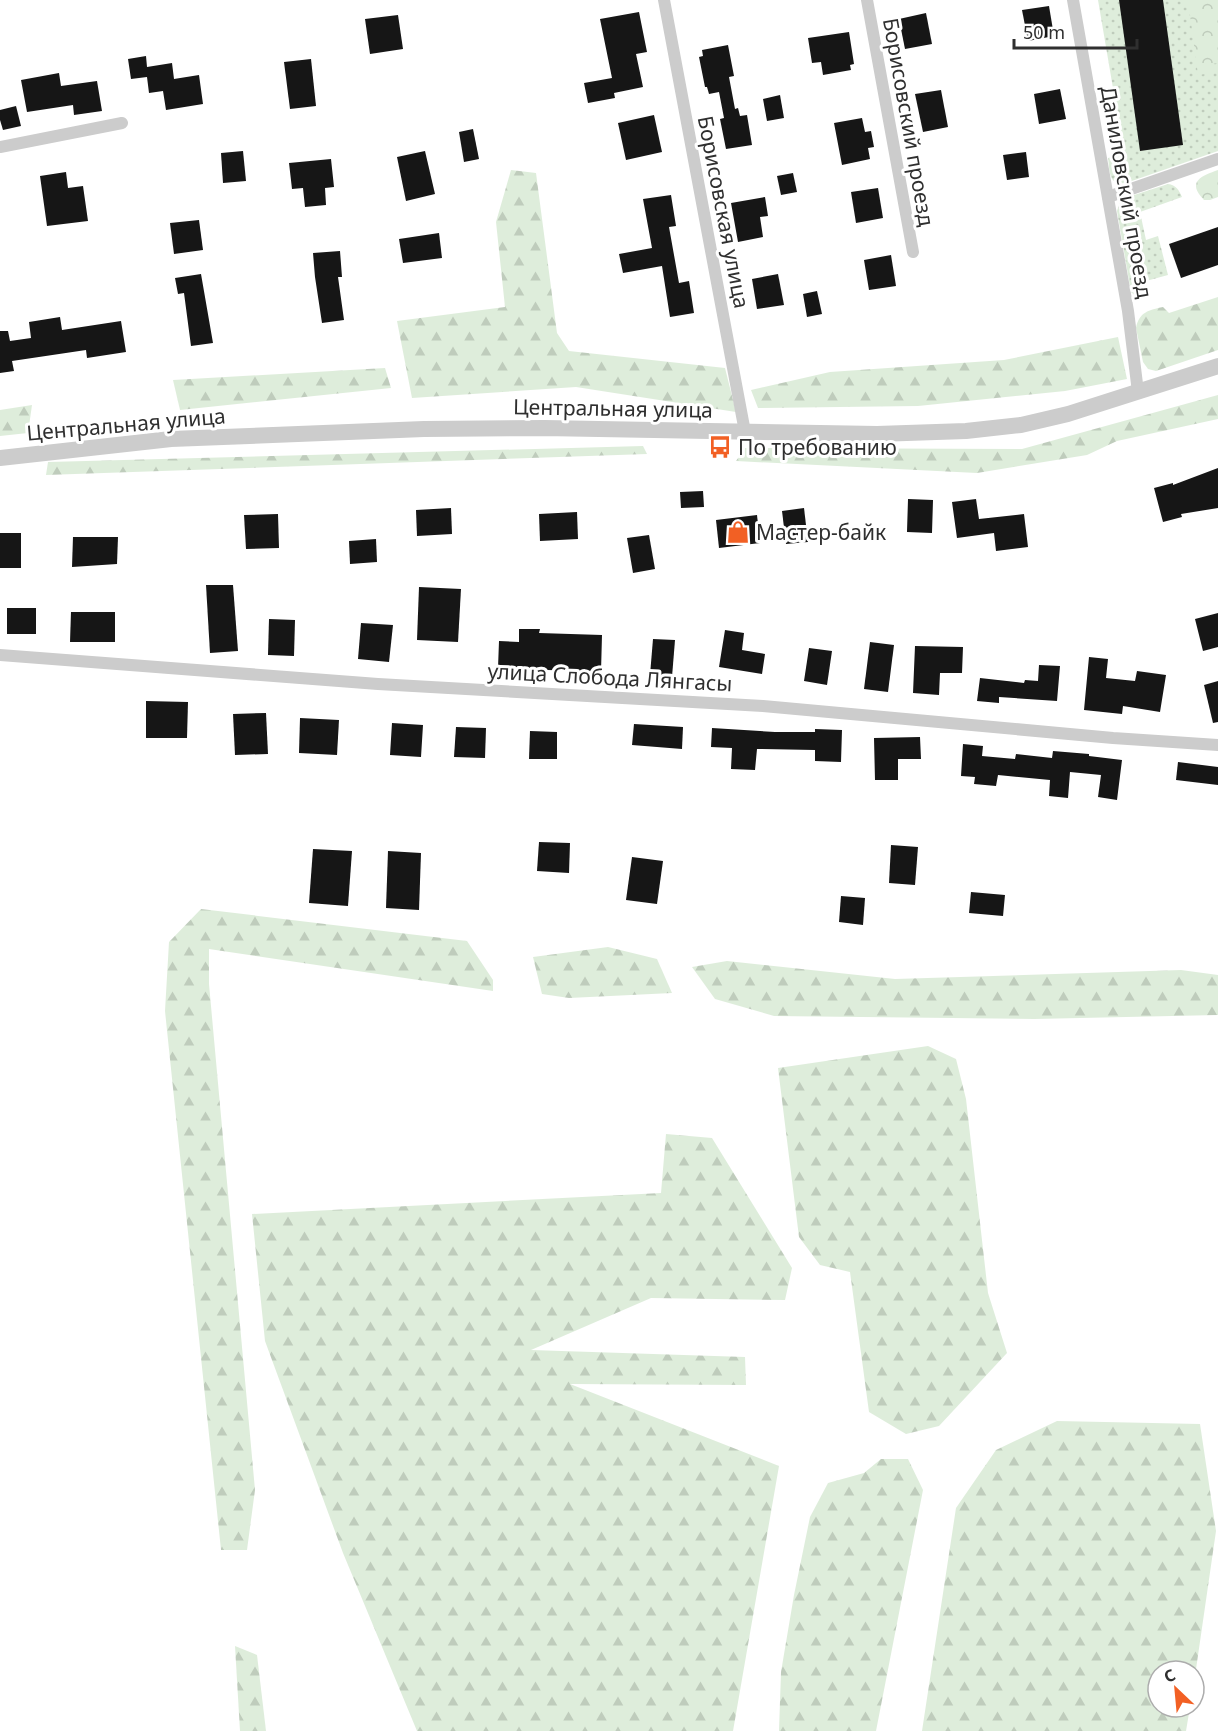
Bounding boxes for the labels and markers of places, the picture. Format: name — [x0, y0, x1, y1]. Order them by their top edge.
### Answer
place label: По требованию — [738, 433, 897, 461]
bus stop icon: По требованию — [707, 434, 733, 460]
place label: Мастер-байк — [756, 518, 886, 546]
shop icon: Мастер-байк — [725, 519, 751, 545]

